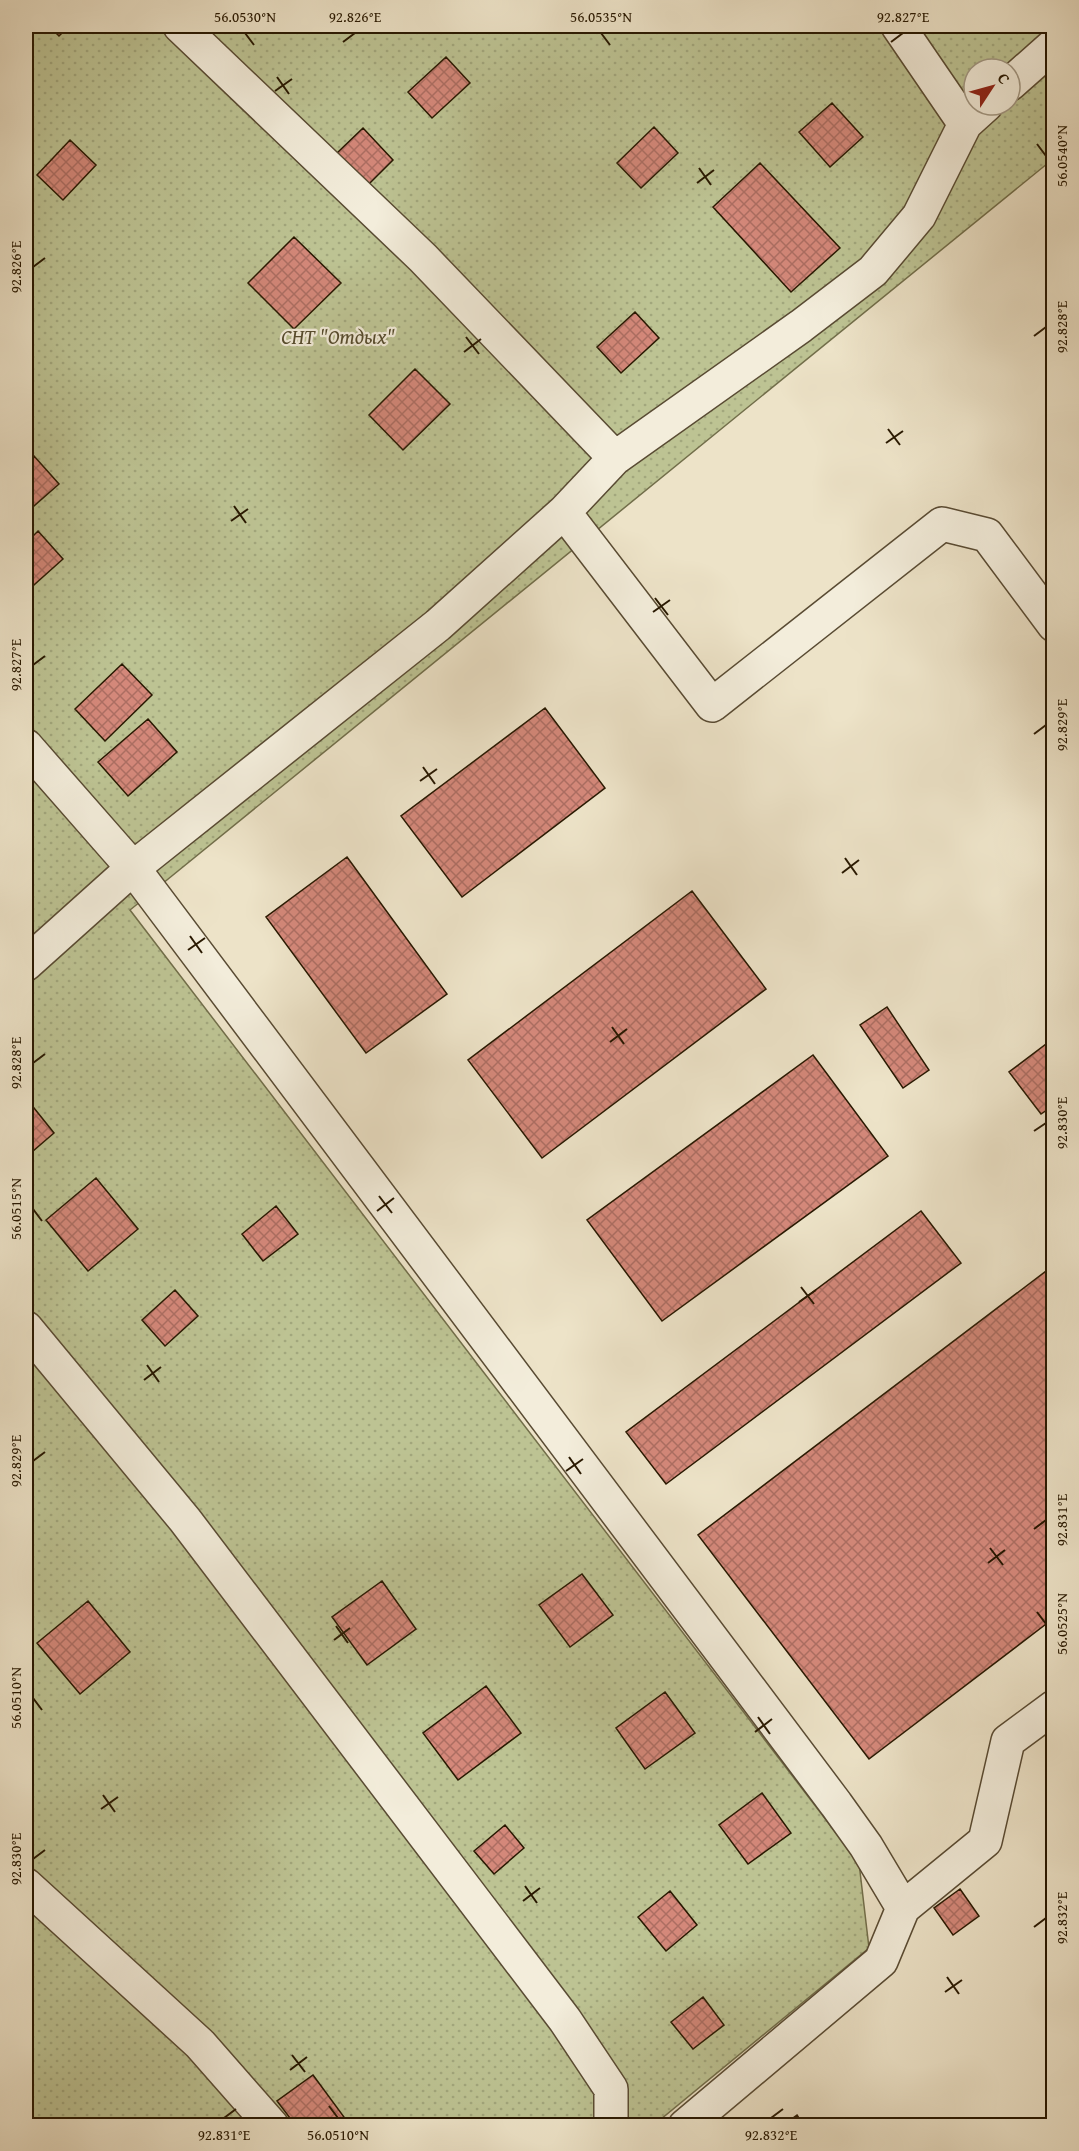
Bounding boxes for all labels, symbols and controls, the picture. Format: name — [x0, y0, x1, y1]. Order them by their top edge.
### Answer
text: 56.0530°N — [214, 6, 276, 27]
text: 92.826°E — [329, 6, 382, 27]
text: 56.0535°N — [570, 6, 632, 27]
text: 92.827°E — [877, 6, 930, 27]
north arrow — [962, 57, 1022, 117]
text: С — [992, 67, 1017, 89]
text: 56.0540°N — [1051, 125, 1072, 187]
text: 92.826°E — [5, 240, 26, 293]
text: 92.828°E — [1051, 300, 1072, 353]
park label: СНТ "Отдых" — [281, 321, 395, 352]
text: 92.827°E — [5, 638, 26, 691]
text: 92.829°E — [1051, 698, 1072, 751]
text: 92.828°E — [5, 1036, 26, 1089]
text: 92.830°E — [1051, 1096, 1072, 1149]
text: 56.0515°N — [5, 1178, 26, 1240]
text: 92.829°E — [5, 1434, 26, 1487]
text: 92.831°E — [1051, 1493, 1072, 1546]
text: 56.0525°N — [1051, 1593, 1072, 1655]
text: 56.0510°N — [5, 1667, 26, 1729]
text: 92.830°E — [5, 1832, 26, 1885]
text: 92.832°E — [1051, 1891, 1072, 1944]
text: 92.831°E — [198, 2124, 251, 2145]
text: 56.0510°N — [307, 2124, 369, 2145]
text: 92.832°E — [745, 2124, 798, 2145]

